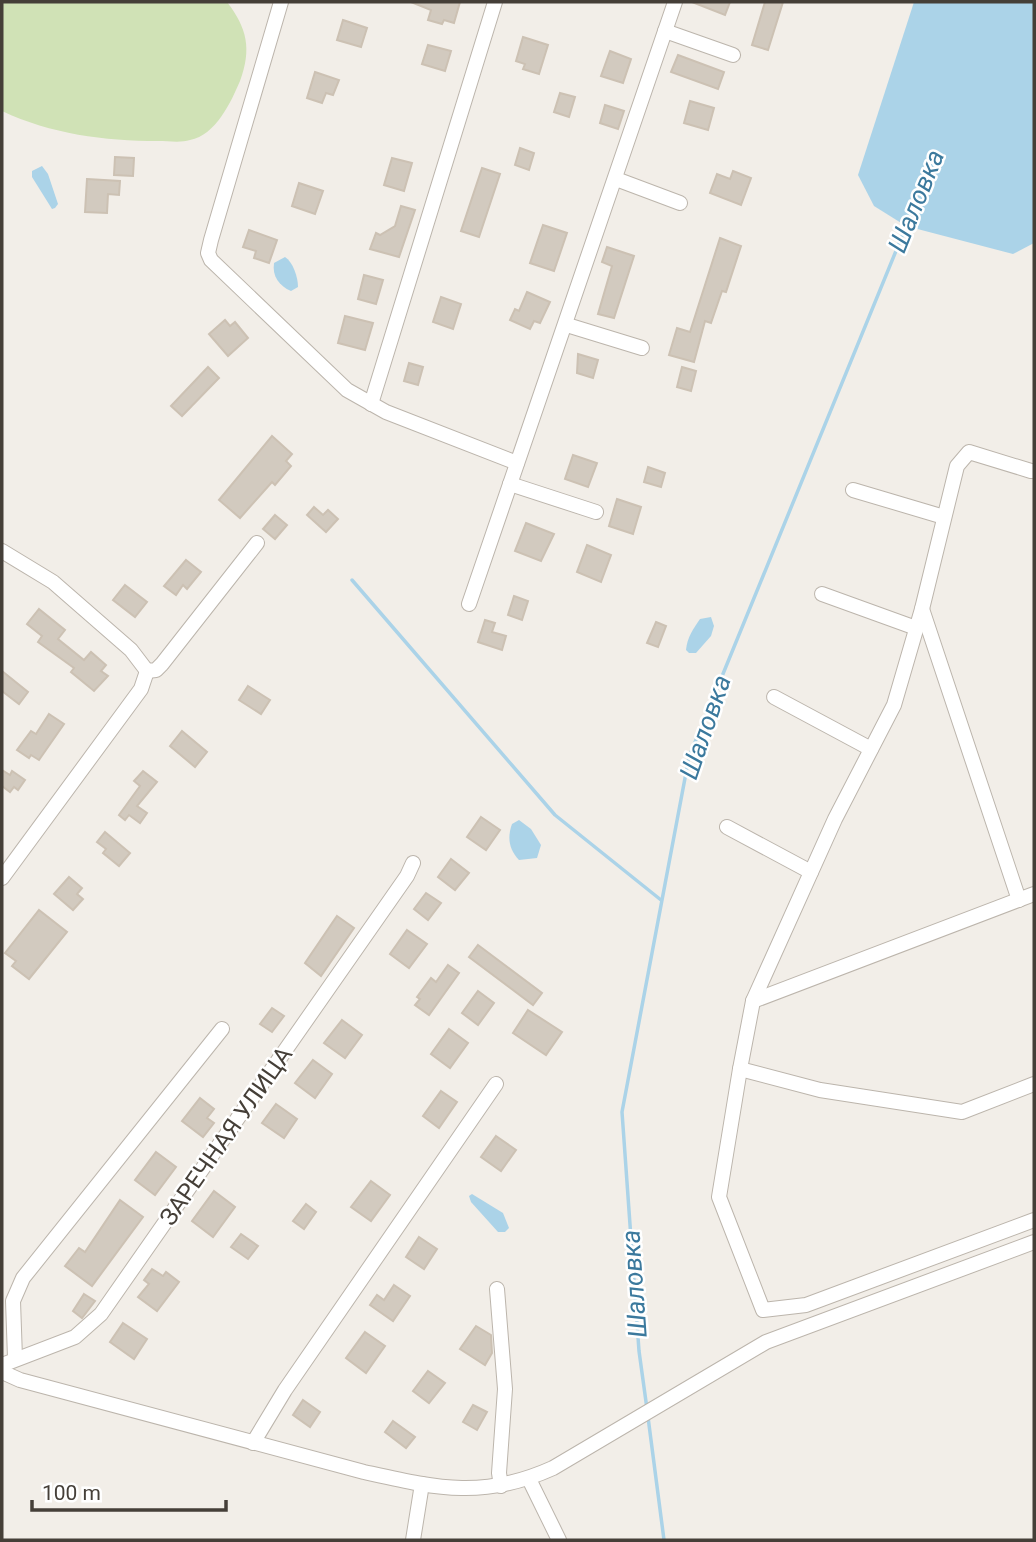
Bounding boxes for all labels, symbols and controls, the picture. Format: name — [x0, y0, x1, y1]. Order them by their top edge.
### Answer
water label: Шаловка — [882, 145, 950, 257]
water label: Шаловка — [673, 671, 737, 783]
street label: ЗАРЕЧНАЯ УЛИЦА — [154, 1041, 298, 1231]
water label: Шаловка — [615, 1229, 653, 1339]
scale bar — [32, 1468, 226, 1512]
text: 100 m — [42, 1481, 101, 1505]

